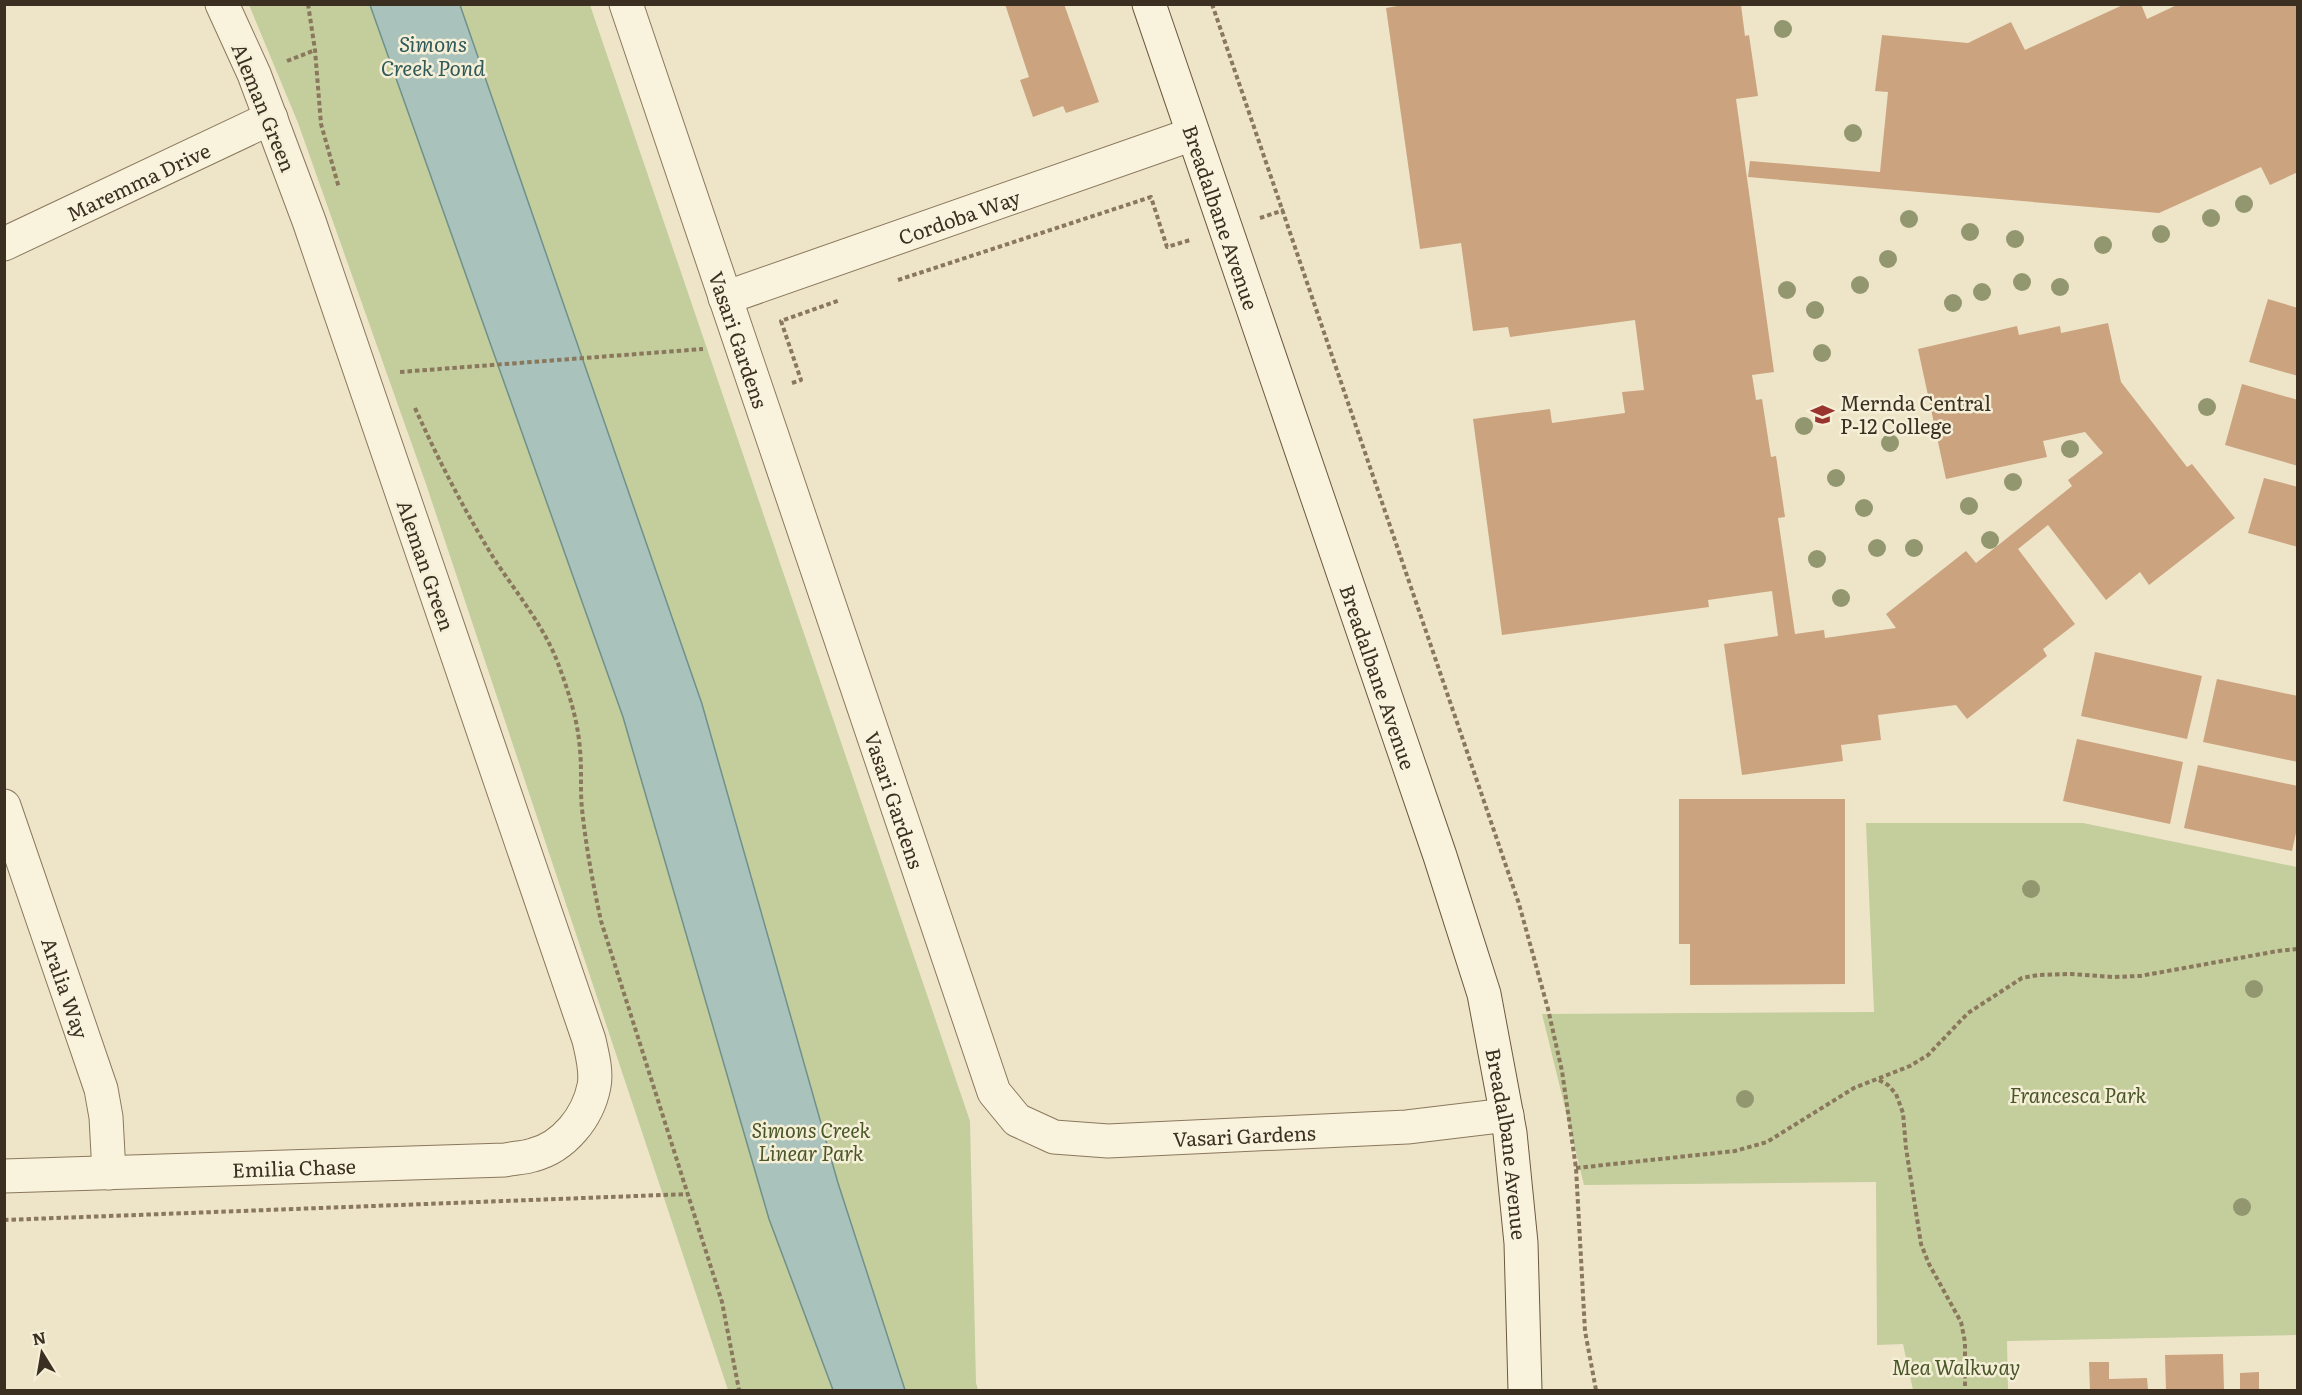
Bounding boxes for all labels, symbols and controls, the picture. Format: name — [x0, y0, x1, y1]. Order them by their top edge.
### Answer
water label: Simons Creek Pond — [381, 27, 485, 82]
street label: Aleman Green — [225, 38, 305, 176]
street label: Breadalbane Avenue — [1176, 120, 1267, 313]
street label: Maremma Drive — [61, 134, 215, 228]
street label: Cordoba Way — [894, 181, 1025, 251]
street label: Vasari Gardens — [702, 267, 777, 412]
place label: Mernda Central P-12 College — [1840, 387, 1991, 440]
school or university icon: Mernda Central P-12 College — [1809, 401, 1835, 427]
street label: Aleman Green — [391, 495, 463, 635]
street label: Breadalbane Avenue — [1333, 580, 1424, 773]
street label: Vasari Gardens — [858, 727, 932, 872]
street label: Aralia Way — [35, 933, 98, 1043]
street label: Breadalbane Avenue — [1479, 1045, 1536, 1241]
park label: Francesca Park — [2009, 1079, 2147, 1109]
park label: Simons Creek Linear Park — [752, 1114, 870, 1167]
street label: Vasari Gardens — [1172, 1116, 1316, 1153]
street label: Emilia Chase — [231, 1150, 356, 1184]
north arrow — [12, 1323, 72, 1383]
text: N — [30, 1324, 48, 1350]
park label: Mea Walkway — [1892, 1351, 2020, 1381]

